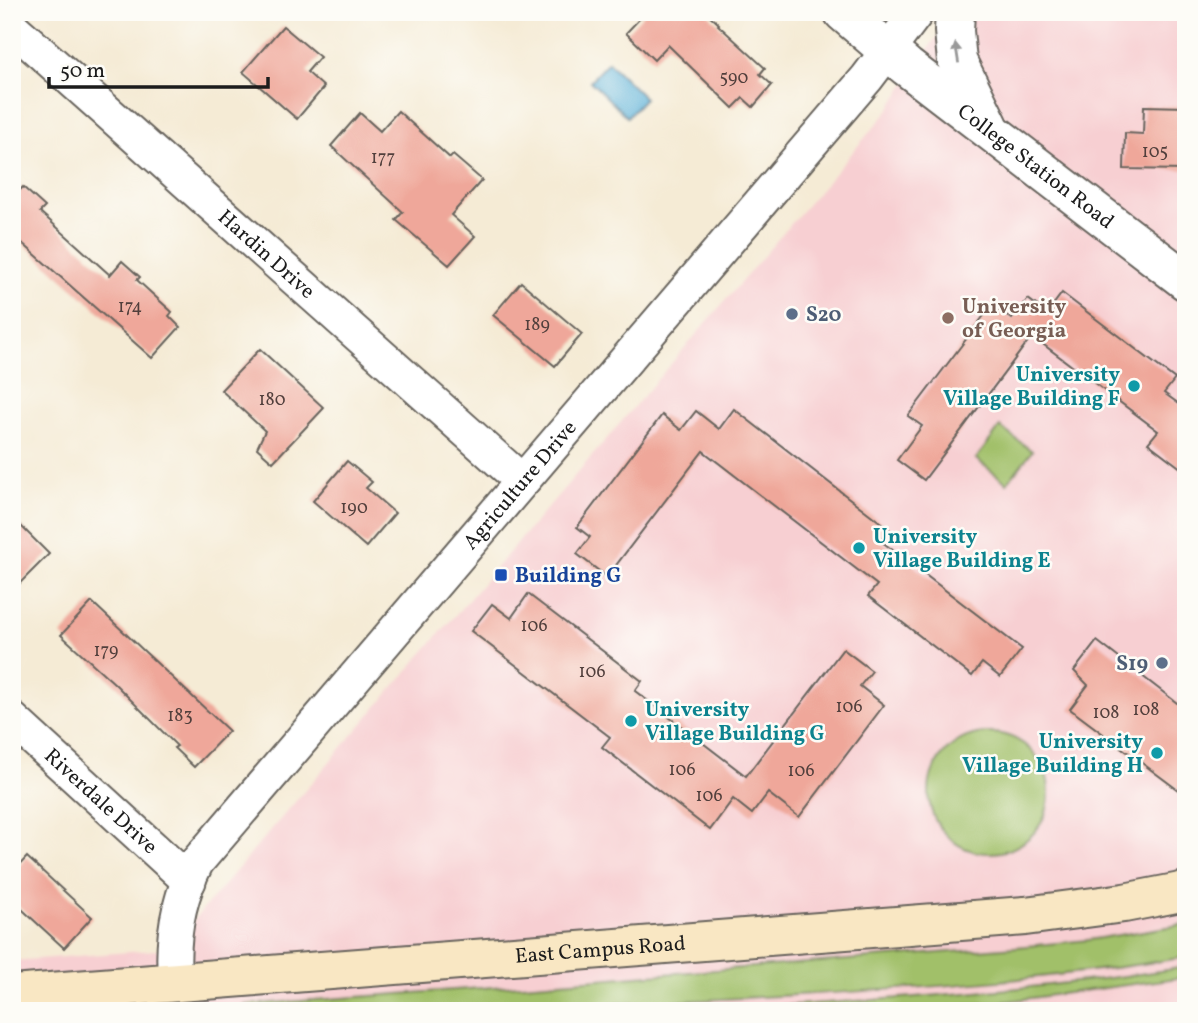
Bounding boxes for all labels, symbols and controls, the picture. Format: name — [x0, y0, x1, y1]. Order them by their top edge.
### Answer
one-way arrow — [951, 42, 962, 64]
scale bar — [49, 46, 268, 90]
text: 50 m — [60, 57, 105, 86]
house number: 590 — [720, 66, 749, 91]
street label: College Station Road — [951, 98, 1119, 237]
house number: 105 — [1142, 140, 1168, 165]
house number: 177 — [371, 146, 395, 171]
street label: Hardin Drive — [211, 204, 321, 306]
place label: University of Georgia — [962, 293, 1067, 346]
house number: 174 — [118, 295, 142, 320]
place label: S20 — [806, 301, 842, 330]
marker: S20 — [784, 306, 800, 322]
marker: University of Georgia — [940, 310, 956, 326]
house number: 189 — [524, 313, 550, 338]
place label: University Village Building F — [943, 361, 1120, 414]
marker: University Village Building F — [1126, 378, 1142, 394]
house number: 180 — [259, 388, 286, 413]
street label: Agriculture Drive — [457, 415, 584, 557]
house number: 190 — [340, 496, 368, 521]
place label: University Village Building E — [873, 523, 1051, 576]
marker: University Village Building E — [851, 540, 867, 556]
place label: Building G — [515, 562, 621, 591]
marker: Building G — [493, 567, 509, 583]
house number: 106 — [520, 614, 548, 639]
house number: 179 — [94, 639, 118, 664]
place label: S19 — [1116, 650, 1148, 679]
marker: S19 — [1154, 655, 1170, 671]
house number: 106 — [578, 660, 606, 685]
house number: 106 — [835, 695, 863, 720]
place label: University Village Building G — [645, 696, 825, 749]
house number: 108 — [1133, 698, 1159, 723]
house number: 108 — [1093, 701, 1119, 726]
house number: 183 — [167, 704, 193, 729]
marker: University Village Building G — [623, 713, 639, 729]
place label: University Village Building H — [962, 728, 1143, 781]
street label: Riverdale Drive — [37, 742, 163, 861]
marker: University Village Building H — [1149, 745, 1165, 761]
house number: 106 — [668, 758, 696, 783]
house number: 106 — [787, 759, 815, 784]
house number: 106 — [695, 784, 723, 809]
street label: East Campus Road — [514, 930, 687, 972]

